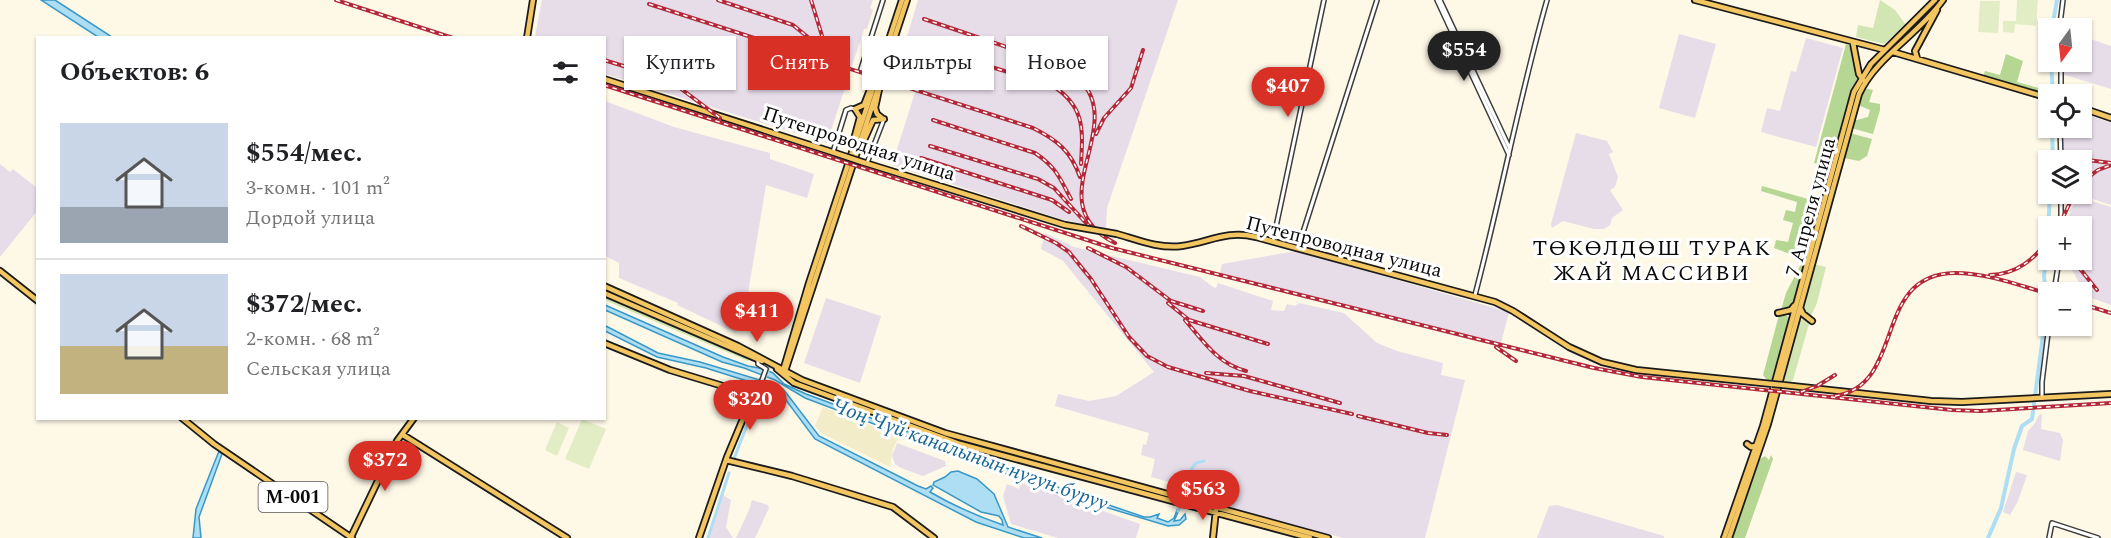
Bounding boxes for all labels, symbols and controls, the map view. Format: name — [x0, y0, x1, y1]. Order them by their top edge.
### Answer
north arrow — [2038, 18, 2092, 72]
map controls — [2038, 18, 2092, 336]
pin: $554 — [1428, 31, 1500, 82]
text: $554 — [1442, 35, 1486, 65]
chip: Купить — [624, 36, 736, 90]
chip: Снять — [748, 36, 850, 90]
chip: Фильтры — [862, 36, 994, 90]
chip: Новое — [1006, 36, 1108, 90]
text: Объектов: 6 — [60, 52, 209, 92]
icon: filters — [549, 56, 582, 89]
pin: $407 — [1252, 67, 1324, 118]
text: $407 — [1266, 71, 1310, 101]
button: locate — [2038, 84, 2092, 138]
street label: Путепроводная улица — [759, 99, 960, 189]
text: $554/мес. — [246, 133, 363, 173]
street label: 7 Апреля улица — [1778, 134, 1844, 280]
icon: home — [108, 147, 180, 219]
button: layers — [2038, 150, 2092, 204]
text: 3-комн. · 101 m² — [246, 173, 390, 203]
text: Дордой улица — [246, 203, 375, 233]
street label: Путепроводная улица — [1243, 208, 1446, 286]
button: + — [2038, 216, 2092, 270]
district label: ТӨКӨЛДӨШ ТУРАК ЖАЙ МАССИВИ — [1532, 232, 1772, 290]
button: − — [2038, 282, 2092, 336]
text: $372/мес. — [246, 284, 363, 324]
pin: $411 — [721, 292, 793, 343]
text: $411 — [735, 296, 779, 326]
icon: home — [108, 298, 180, 370]
text: 2-комн. · 68 m² — [246, 324, 380, 354]
text: Сельская улица — [246, 354, 391, 384]
pin: $320 — [714, 380, 786, 431]
text: $320 — [728, 384, 772, 414]
water label: Чоң Чүй каналынын нугун буруу — [828, 390, 1113, 520]
pin: $372 — [349, 441, 421, 492]
text: $372 — [363, 445, 407, 475]
pin: $563 — [1167, 470, 1239, 521]
text: $563 — [1181, 474, 1225, 504]
road number: М-001 — [258, 482, 328, 512]

